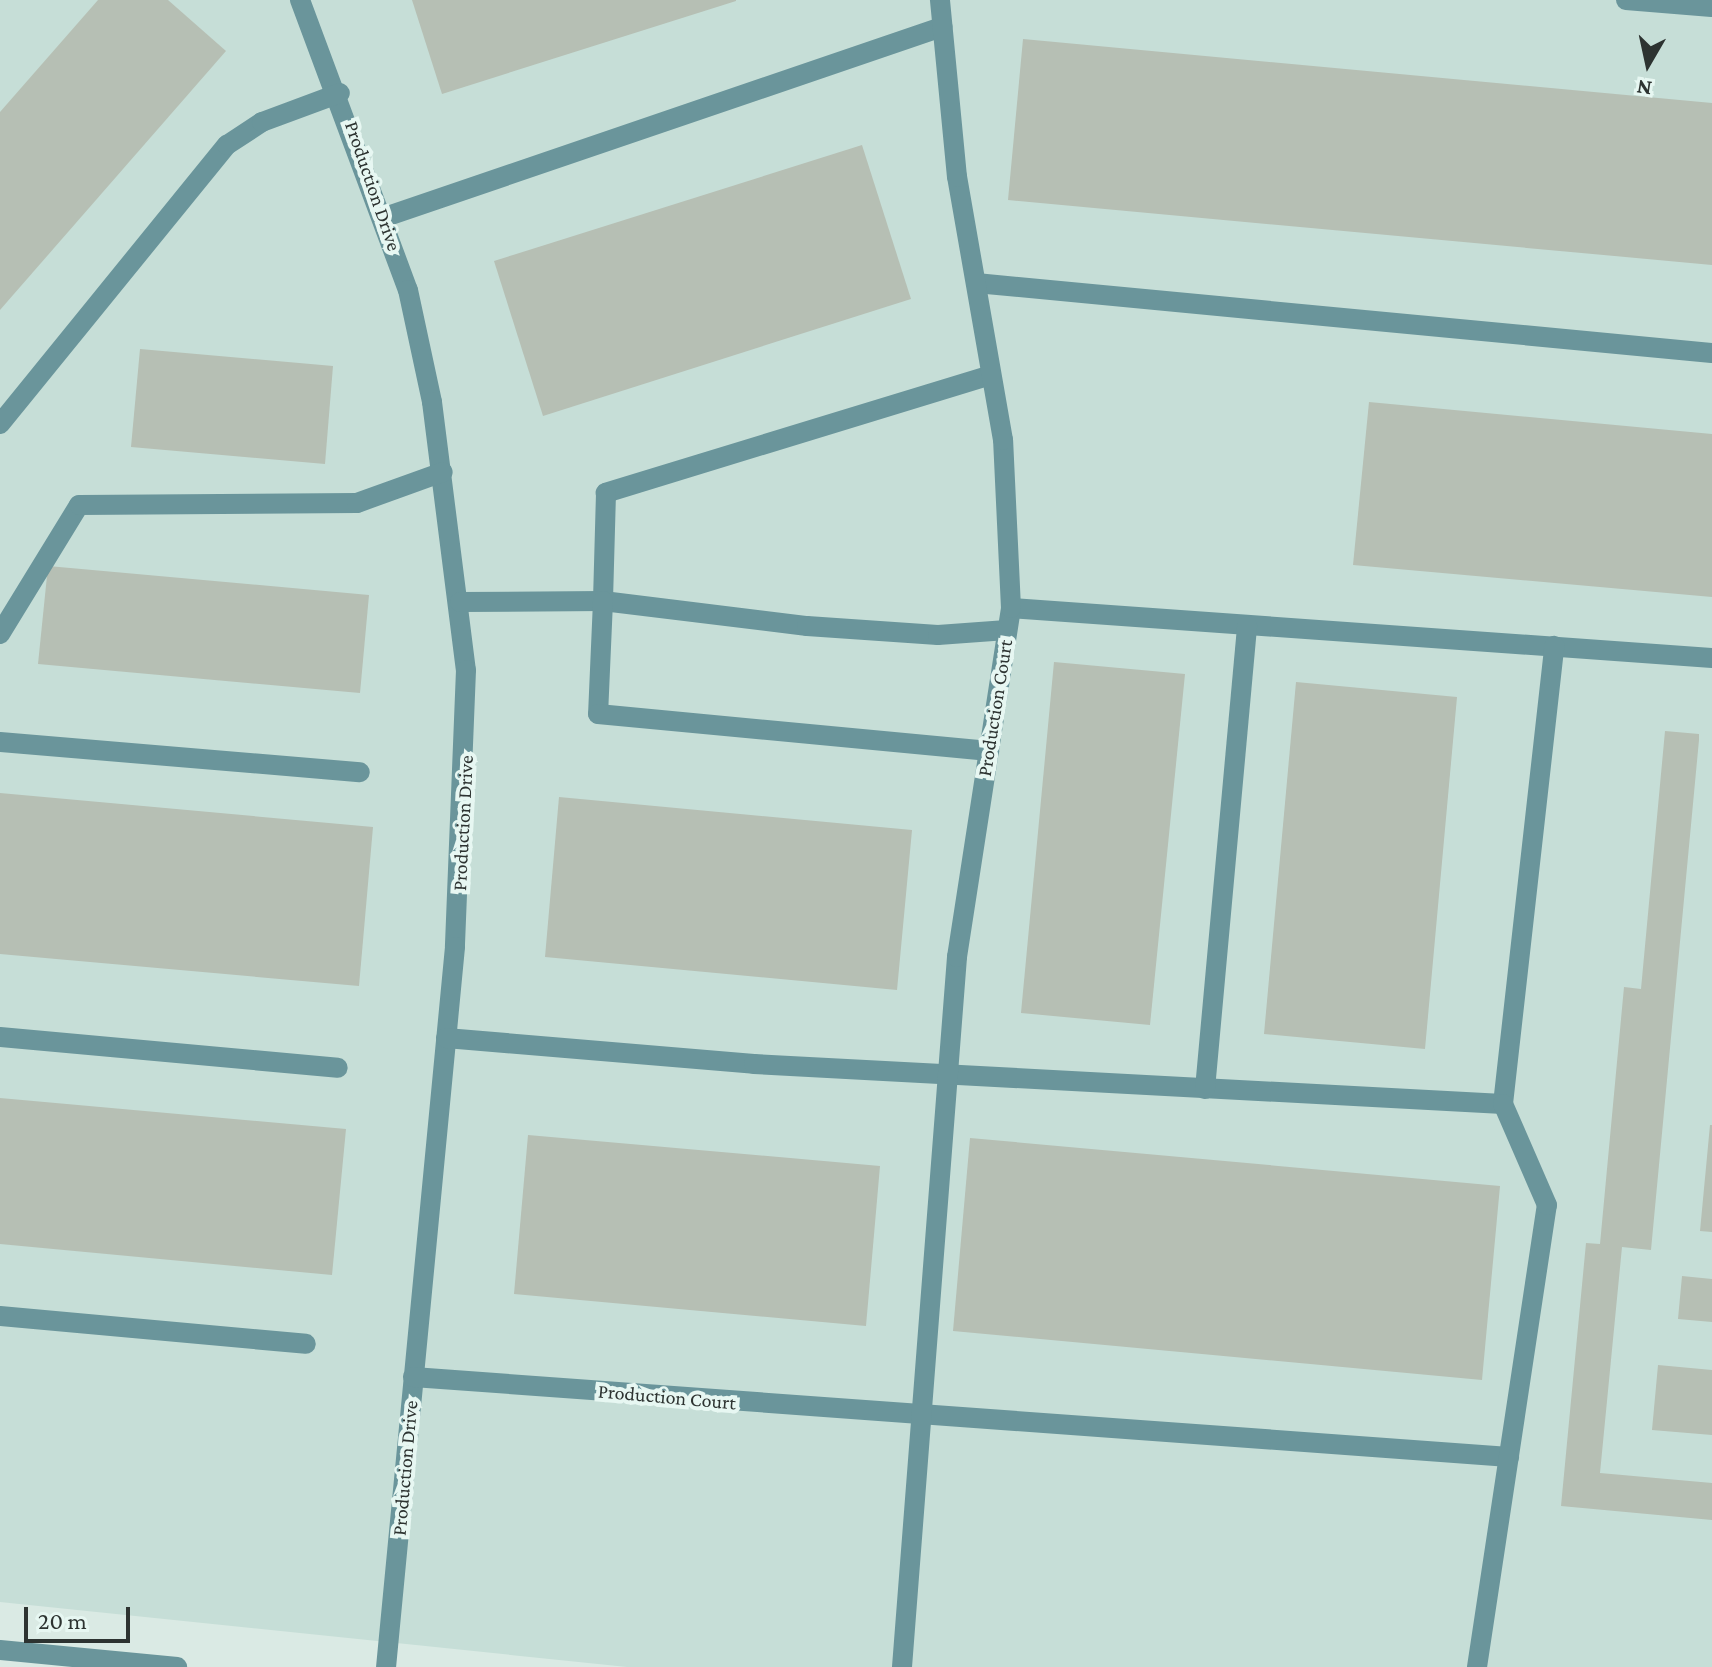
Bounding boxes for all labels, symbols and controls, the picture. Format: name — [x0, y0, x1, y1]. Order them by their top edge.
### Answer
north arrow — [1608, 24, 1688, 104]
text: N — [1635, 75, 1654, 102]
street label: Production Drive — [340, 118, 406, 254]
street label: Production Court — [972, 638, 1018, 778]
street label: Production Drive — [447, 755, 479, 891]
street label: Production Court — [597, 1379, 737, 1415]
street label: Production Drive — [387, 1399, 423, 1537]
scale bar — [28, 1591, 134, 1641]
text: 20 m — [38, 1607, 87, 1634]

